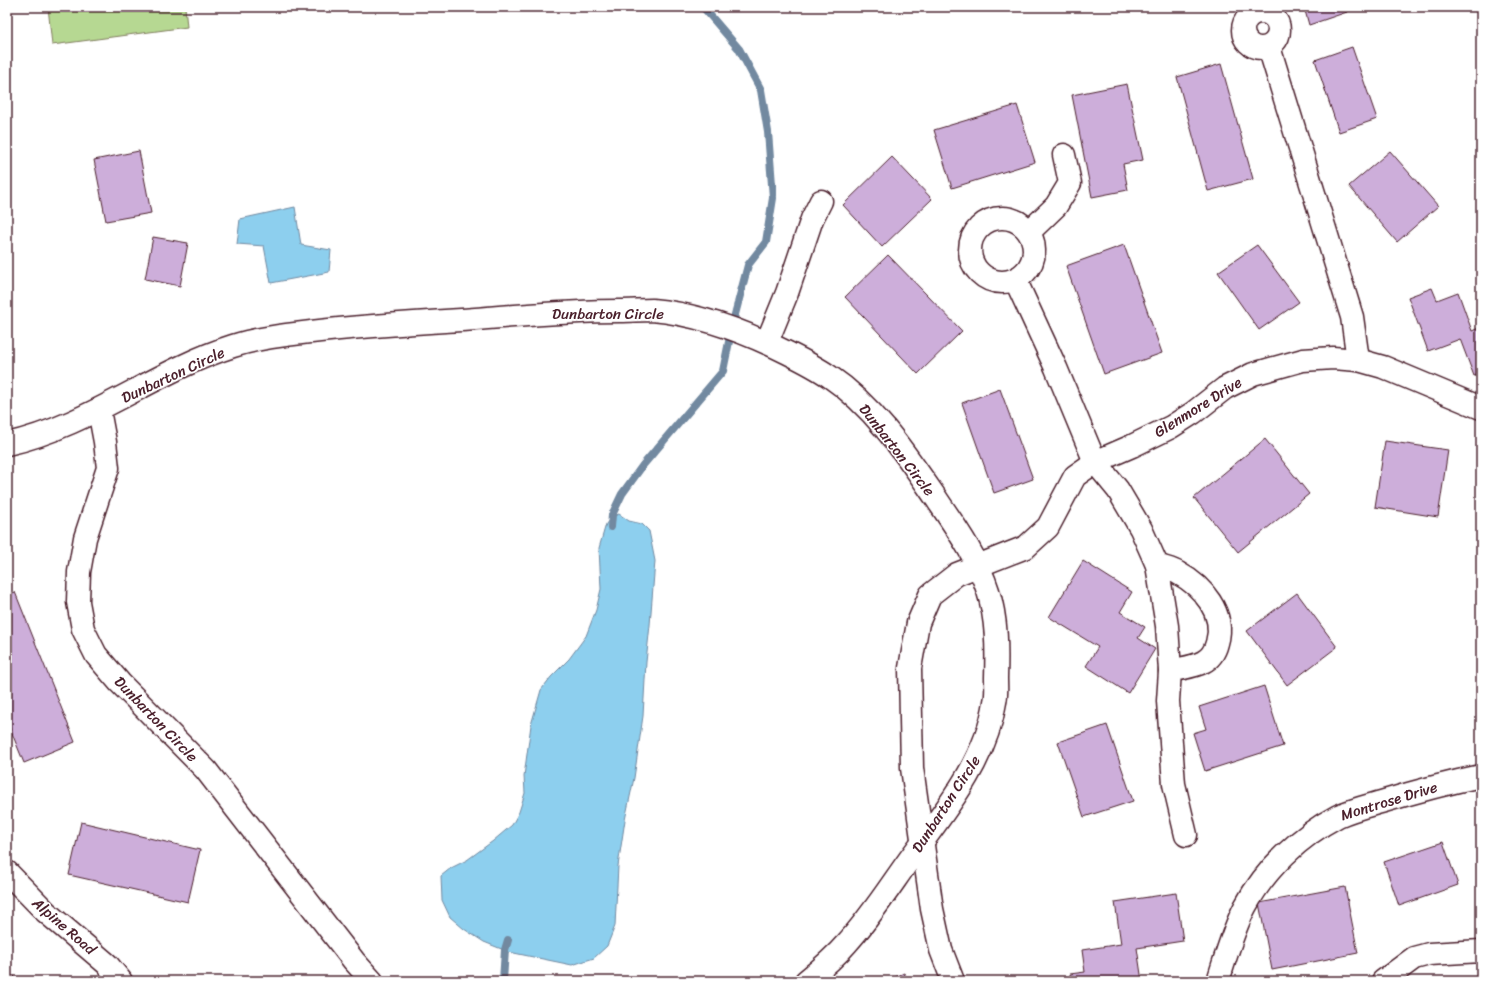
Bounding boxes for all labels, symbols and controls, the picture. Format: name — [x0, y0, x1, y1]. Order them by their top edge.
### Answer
street label: Dunbarton Circle — [552, 301, 664, 327]
street label: Dunbarton Circle — [117, 339, 229, 410]
street label: Glenmore Drive — [1149, 369, 1247, 444]
street label: Dunbarton Circle — [852, 398, 942, 502]
street label: Dunbarton Circle — [108, 670, 204, 768]
street label: Dunbarton Circle — [905, 750, 988, 858]
street label: Montrose Drive — [1337, 774, 1441, 828]
street label: Alpine Road — [25, 890, 103, 962]

